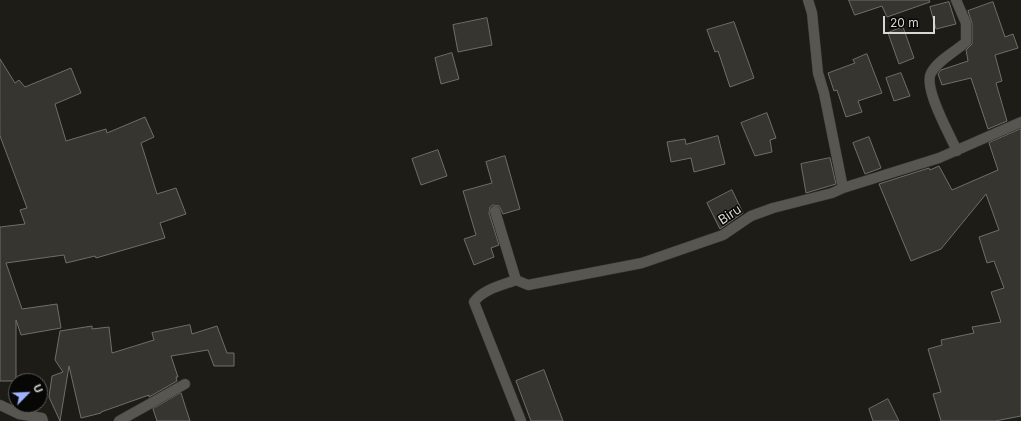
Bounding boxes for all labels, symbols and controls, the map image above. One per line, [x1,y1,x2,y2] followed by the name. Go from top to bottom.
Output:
[885,8,937,34] scale bar
[890,15,919,30] text: 20 m
[716,202,744,228] street label: Biru
[8,373,48,413] north arrow
[30,382,46,395] text: U

